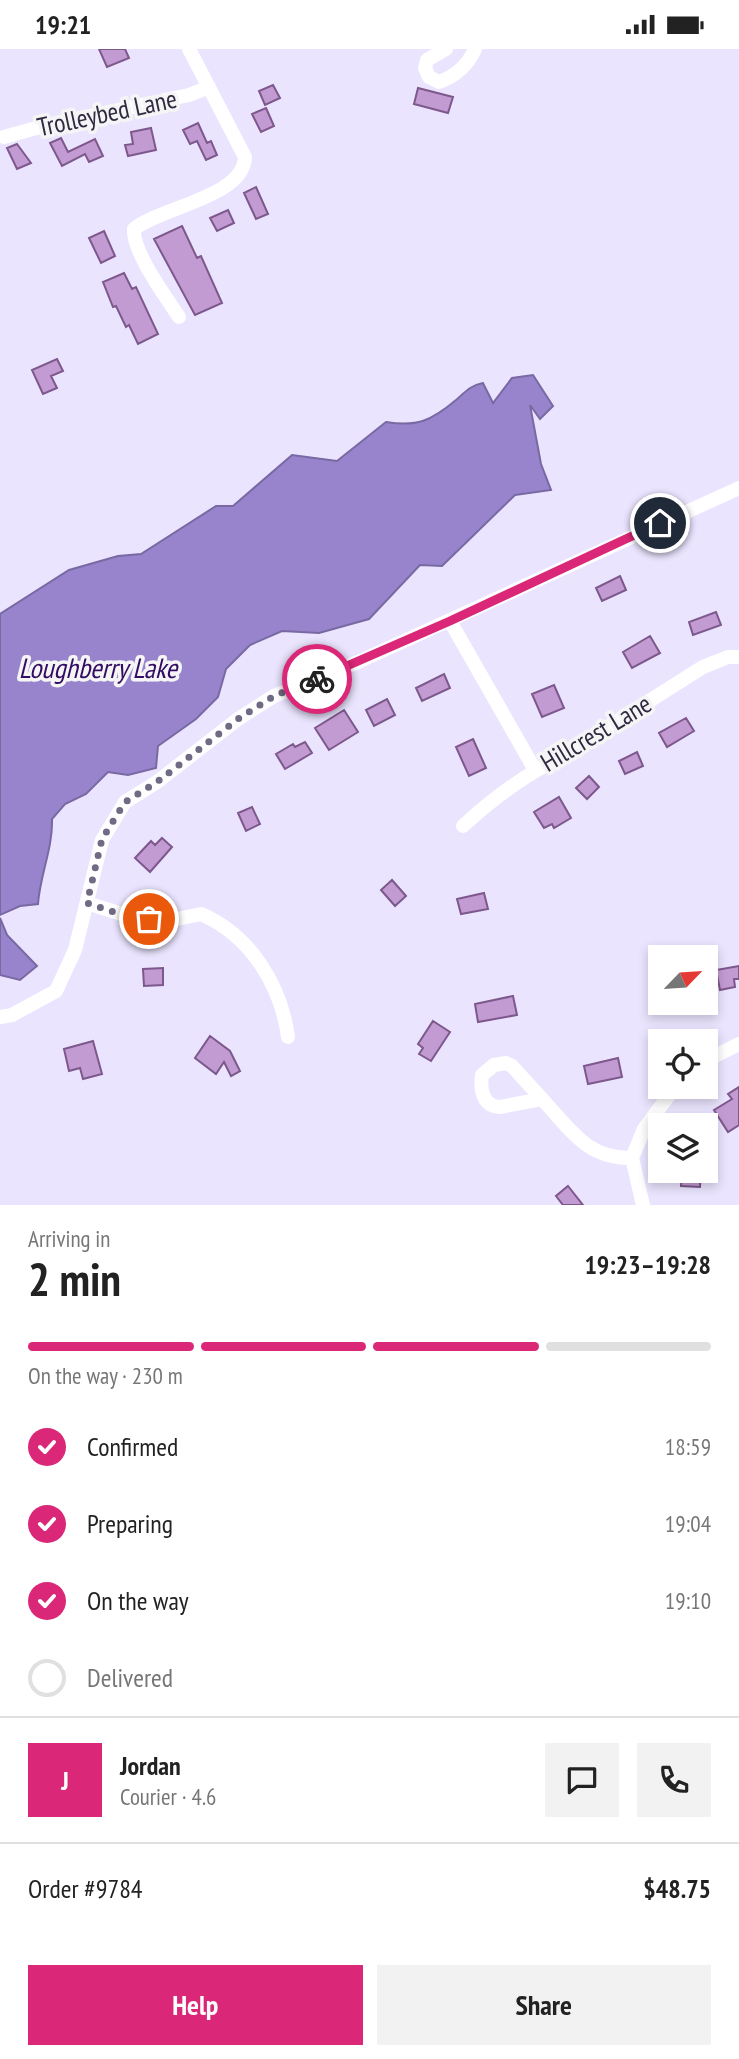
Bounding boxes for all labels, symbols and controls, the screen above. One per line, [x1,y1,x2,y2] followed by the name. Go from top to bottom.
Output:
[35,8,91,41] text: 19:21
[34,82,180,143] street label: Trolleybed Lane
[630,493,690,553] pin
[641,504,679,542] icon: home
[282,644,352,714] courier
[19,649,180,686] water label: Loughberry Lake
[298,660,336,698] icon: bike
[534,687,657,778] street label: Hillcrest Lane
[119,889,179,949] pin
[130,900,168,938] icon: bag
[648,945,718,1015] north arrow
[648,945,718,1183] map controls
[648,1029,718,1099] button: locate
[648,1113,718,1183] button: layers
[28,1224,110,1253] text: Arriving in
[584,1248,711,1281] text: 19:23–19:28
[28,1249,121,1309] text: 2 min
[28,1361,183,1390] text: On the way · 230 m
[28,1428,66,1466] icon: check
[87,1430,178,1463] text: Confirmed
[665,1432,711,1461] text: 18:59
[28,1505,66,1543] icon: check
[87,1507,173,1540] text: Preparing
[665,1509,711,1538] text: 19:04
[28,1582,66,1620] icon: check
[87,1584,189,1617] text: On the way
[665,1586,711,1615] text: 19:10
[87,1661,173,1694] text: Delivered
[545,1743,619,1817] button: chat
[637,1743,711,1817] button: phone
[120,1749,181,1782] text: Jordan
[61,1764,69,1797] text: J
[120,1782,216,1811] text: Courier · 4.6
[28,1872,143,1905] text: Order #9784
[643,1872,711,1905] text: $48.75
[28,1965,363,2045] button: Help
[377,1965,711,2045] button: Share

